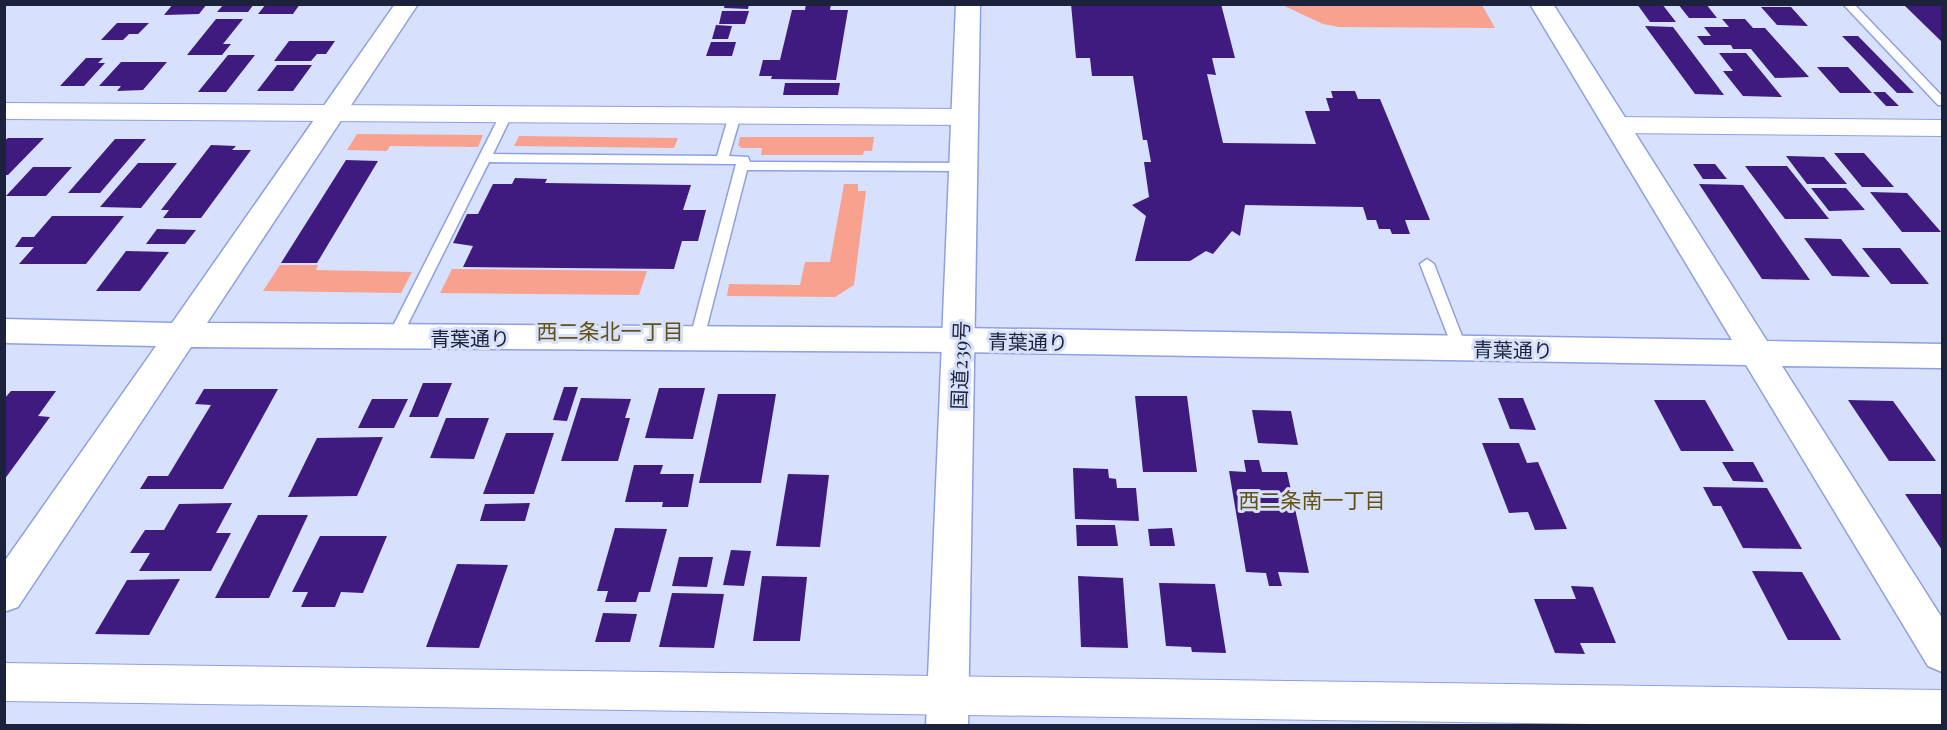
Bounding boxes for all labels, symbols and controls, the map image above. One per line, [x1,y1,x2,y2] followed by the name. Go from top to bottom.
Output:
[537,316,684,344] district label: 西二条北一丁目
[944,320,974,410] street label: 国道239号
[430,324,510,351] street label: 青葉通り
[988,327,1068,355] street label: 青葉通り
[1473,335,1553,363] street label: 青葉通り
[1239,485,1386,513] district label: 西二条南一丁目

